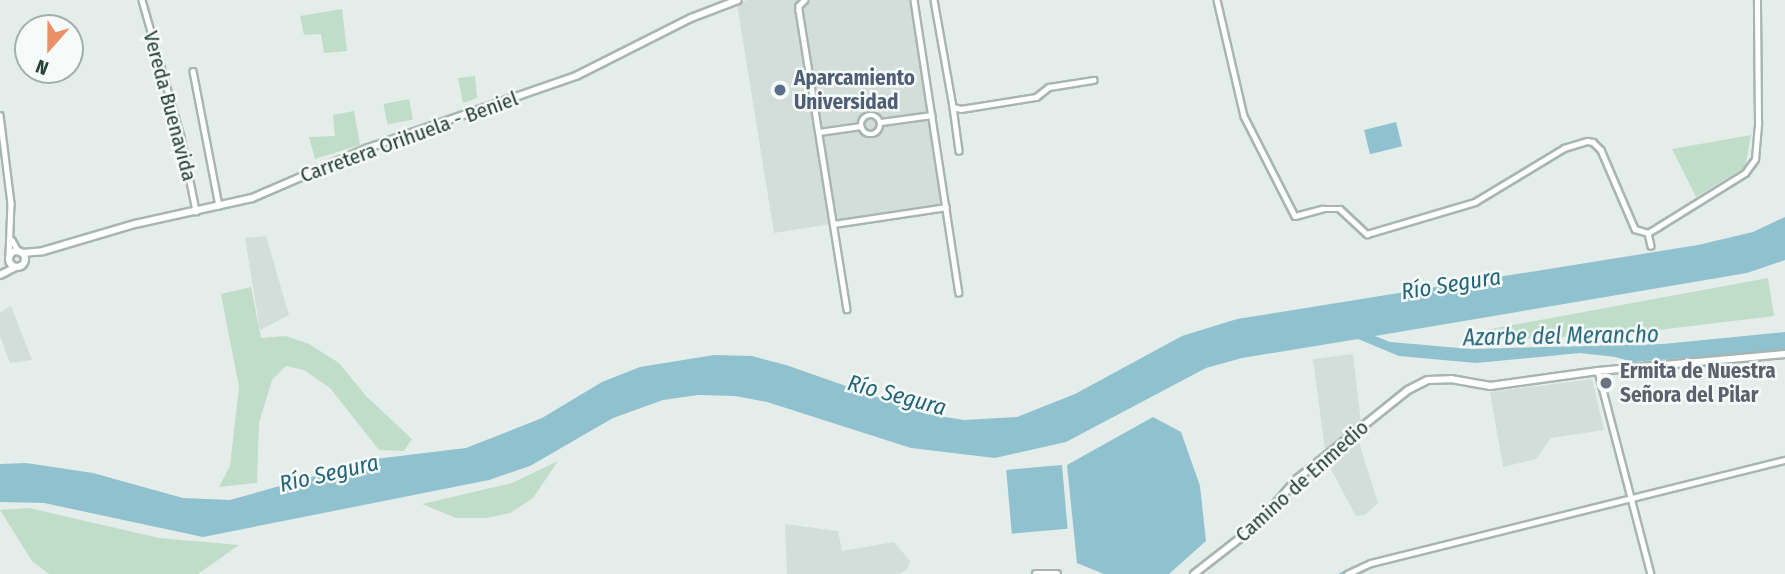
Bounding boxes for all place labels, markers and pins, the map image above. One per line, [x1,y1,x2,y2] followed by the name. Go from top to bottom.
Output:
[794,65,915,115] place label: Aparcamiento Universidad
[772,82,788,98] marker: Aparcamiento Universidad
[1620,358,1776,408] place label: Ermita de Nuestra Señora del Pilar
[1598,375,1614,391] marker: Ermita de Nuestra Señora del Pilar

